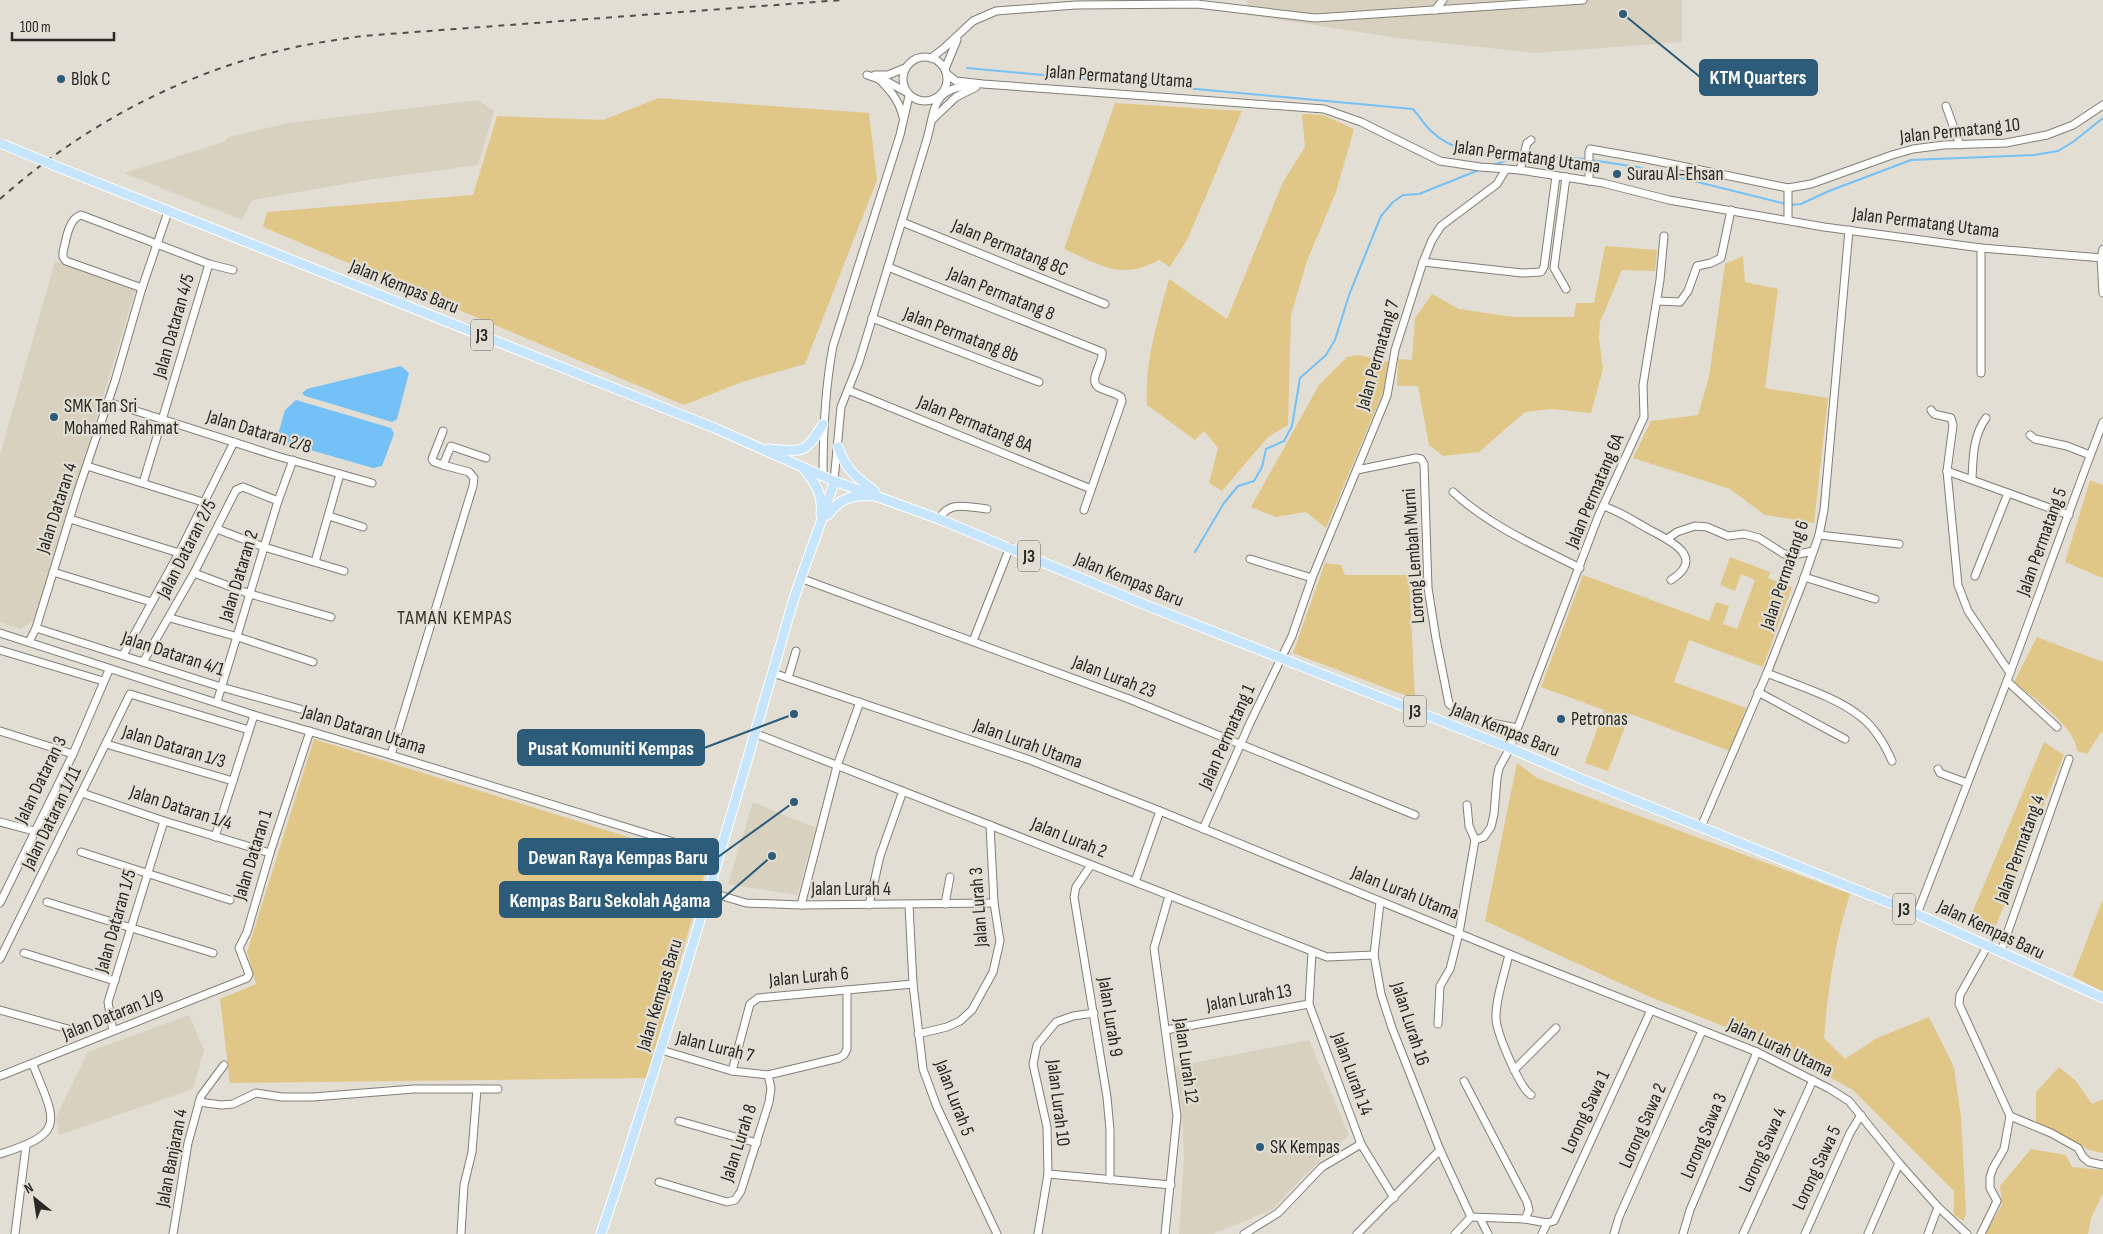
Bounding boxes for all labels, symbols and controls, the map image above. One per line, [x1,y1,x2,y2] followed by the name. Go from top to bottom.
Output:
[12,10,115,42] scale bar
[20,18,51,37] text: 100 m
[1044,60,1193,94] street label: Jalan Permatang Utama
[1700,60,1817,95] callout: KTM Quarters
[1710,66,1807,90] text: KTM Quarters
[71,68,110,91] place label: Blok C
[55,73,67,85] marker: Blok C
[1898,113,2021,149] street label: Jalan Permatang 10
[1451,135,1602,179] street label: Jalan Permatang Utama
[1627,163,1724,186] place label: Surau Al-Ehsan
[1611,168,1623,180] marker: Surau Al-Ehsan
[1850,202,2001,243] street label: Jalan Permatang Utama
[948,214,1071,282] street label: Jalan Permatang 8C
[345,254,462,319] street label: Jalan Kempas Baru
[943,262,1058,326] street label: Jalan Permatang 8
[148,271,200,382] street label: Jalan Dataran 4/5
[1351,297,1405,414] street label: Jalan Permatang 7
[899,302,1022,368] street label: Jalan Permatang 8b
[471,320,493,350] road number: J3
[913,390,1037,458] street label: Jalan Permatang 8A
[64,395,179,440] place label: SMK Tan Sri Mohamed Rahmat
[203,405,314,459] street label: Jalan Dataran 2/8
[48,411,60,423] marker: SMK Tan Sri Mohamed Rahmat
[1560,430,1630,553] street label: Jalan Permatang 6A
[31,460,83,557] street label: Jalan Dataran 4
[2011,485,2072,600] street label: Jalan Permatang 5
[1398,487,1430,625] street label: Lorong Lembah Murni
[152,496,222,603] street label: Jalan Dataran 2/5
[1755,517,1814,634] street label: Jalan Permatang 6
[214,528,264,625] street label: Jalan Dataran 2
[1018,540,1040,572] road number: J3
[1070,547,1187,612] street label: Jalan Kempas Baru
[397,606,513,630] district label: TAMAN KEMPAS
[118,626,228,681] street label: Jalan Dataran 4/1
[1068,650,1159,703] street label: Jalan Lurah 23
[1193,681,1260,794] street label: Jalan Permatang 1
[1404,696,1426,726] road number: J3
[1446,697,1563,762] street label: Jalan Kempas Baru
[298,700,429,760] street label: Jalan Dataran Utama
[1571,708,1628,731] place label: Petronas
[970,713,1085,774] street label: Jalan Lurah Utama
[1555,713,1567,725] marker: Petronas
[119,720,228,774] street label: Jalan Dataran 1/3
[518,730,704,765] callout: Pusat Komuniti Kempas
[10,733,72,828] street label: Jalan Dataran 3
[528,737,694,761] text: Pusat Komuniti Kempas
[17,762,87,874] street label: Jalan Dataran 1/11
[126,780,235,835] street label: Jalan Dataran 1/4
[1989,792,2050,907] street label: Jalan Permatang 4
[228,807,278,904] street label: Jalan Dataran 1
[1027,812,1110,864] street label: Jalan Lurah 2
[519,839,718,874] callout: Dewan Raya Kempas Baru
[528,846,708,870] text: Dewan Raya Kempas Baru
[1347,861,1462,925] street label: Jalan Lurah Utama
[965,866,993,949] street label: Jalan Lurah 3
[90,867,142,976] street label: Jalan Dataran 1/5
[810,878,891,901] street label: Jalan Lurah 4
[500,882,721,917] callout: Kempas Baru Sekolah Agama
[510,889,710,913] text: Kempas Baru Sekolah Agama
[1893,894,1915,924] road number: J3
[1933,895,2048,965] street label: Jalan Kempas Baru
[632,936,688,1055] street label: Jalan Kempas Baru
[767,962,850,992] street label: Jalan Lurah 6
[1092,975,1128,1058] street label: Jalan Lurah 9
[1385,978,1434,1069] street label: Jalan Lurah 16
[1203,979,1294,1017] street label: Jalan Lurah 13
[58,984,167,1046] street label: Jalan Dataran 1/9
[1723,1013,1836,1082] street label: Jalan Lurah Utama
[1168,1016,1203,1105] street label: Jalan Lurah 12
[673,1026,757,1068] street label: Jalan Lurah 7
[1326,1029,1378,1119] street label: Jalan Lurah 14
[929,1056,979,1139] street label: Jalan Lurah 5
[1041,1057,1075,1148] street label: Jalan Lurah 10
[1557,1066,1615,1157] street label: Lorong Sawa 1
[1614,1080,1672,1172] street label: Lorong Sawa 2
[1676,1090,1732,1182] street label: Lorong Sawa 3
[715,1101,762,1186] street label: Jalan Lurah 8
[1734,1104,1792,1196] street label: Lorong Sawa 4
[151,1107,193,1210] street label: Jalan Banjaran 4
[1788,1122,1846,1214] street label: Lorong Sawa 5
[1270,1136,1340,1159] place label: SK Kempas
[1254,1141,1266,1153] marker: SK Kempas
[10,1174,60,1224] north arrow
[21,1179,36,1197] text: N

